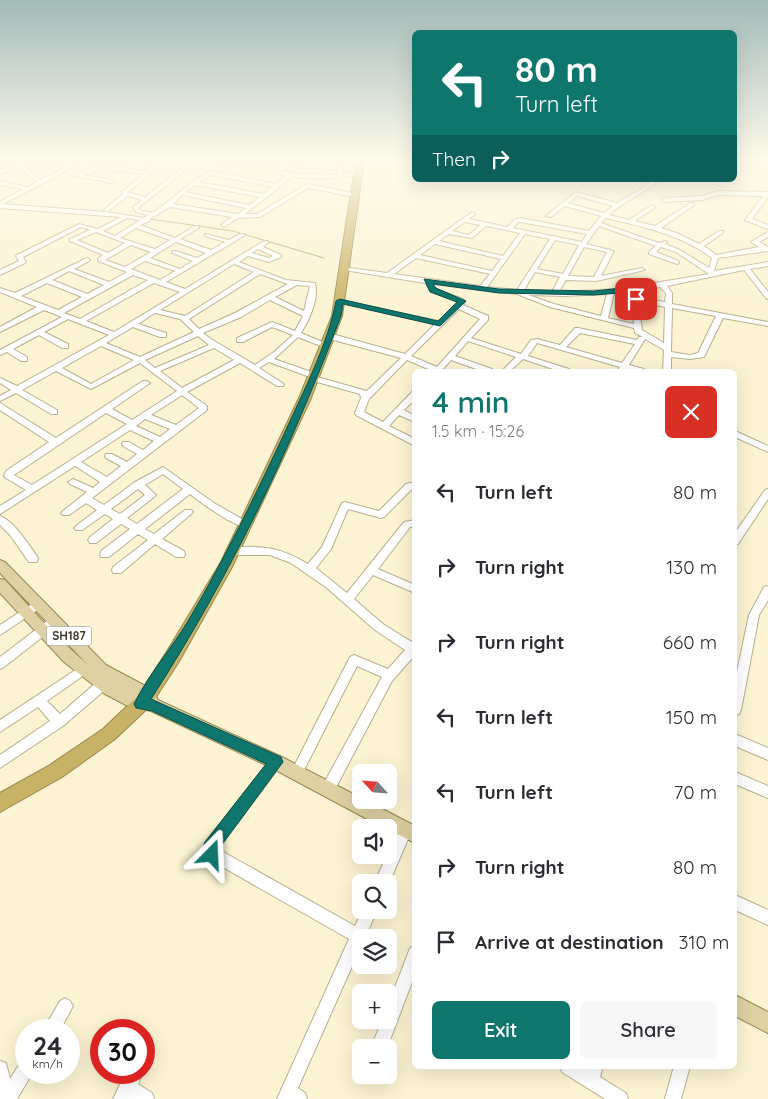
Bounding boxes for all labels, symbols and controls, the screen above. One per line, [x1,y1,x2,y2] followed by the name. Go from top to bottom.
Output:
[515,47,598,91] text: 80 m
[432,50,497,115] icon: left
[515,90,598,118] text: Turn left
[486,145,514,173] icon: right
[432,147,476,171] text: Then
[615,278,657,320] pin
[622,285,650,313] icon: arrive
[432,383,510,421] text: 4 min
[665,386,717,438] button: close
[432,421,524,441] text: 1.5 km · 15:26
[432,478,460,506] icon: left
[475,480,553,504] text: Turn left
[673,480,717,504] text: 80 m
[432,553,460,581] icon: right
[475,555,564,579] text: Turn right
[666,555,717,579] text: 130 m
[46,626,92,646] road number: SH187
[432,628,460,656] icon: right
[475,630,564,654] text: Turn right
[663,630,717,654] text: 660 m
[432,703,460,731] icon: left
[475,705,553,729] text: Turn left
[666,705,717,729] text: 150 m
[352,764,398,809] north arrow
[352,764,397,1084] map controls
[432,778,460,806] icon: left
[475,780,553,804] text: Turn left
[673,780,717,804] text: 70 m
[352,819,397,864] button: sound
[185,828,237,880] position arrow
[432,853,460,881] icon: right
[475,855,564,879] text: Turn right
[673,855,717,879] text: 80 m
[352,874,397,919] button: search
[432,928,460,956] icon: arrive
[352,929,397,974] button: layers
[475,930,664,954] text: Arrive at destination
[679,930,729,954] text: 310 m
[352,984,397,1029] button: +
[432,1001,570,1059] button: Exit
[580,1001,717,1059] button: Share
[90,1019,155,1084] speed limit sign: 30
[33,1030,62,1061] text: 24
[352,1039,397,1084] button: −
[32,1056,63,1071] text: km/h

